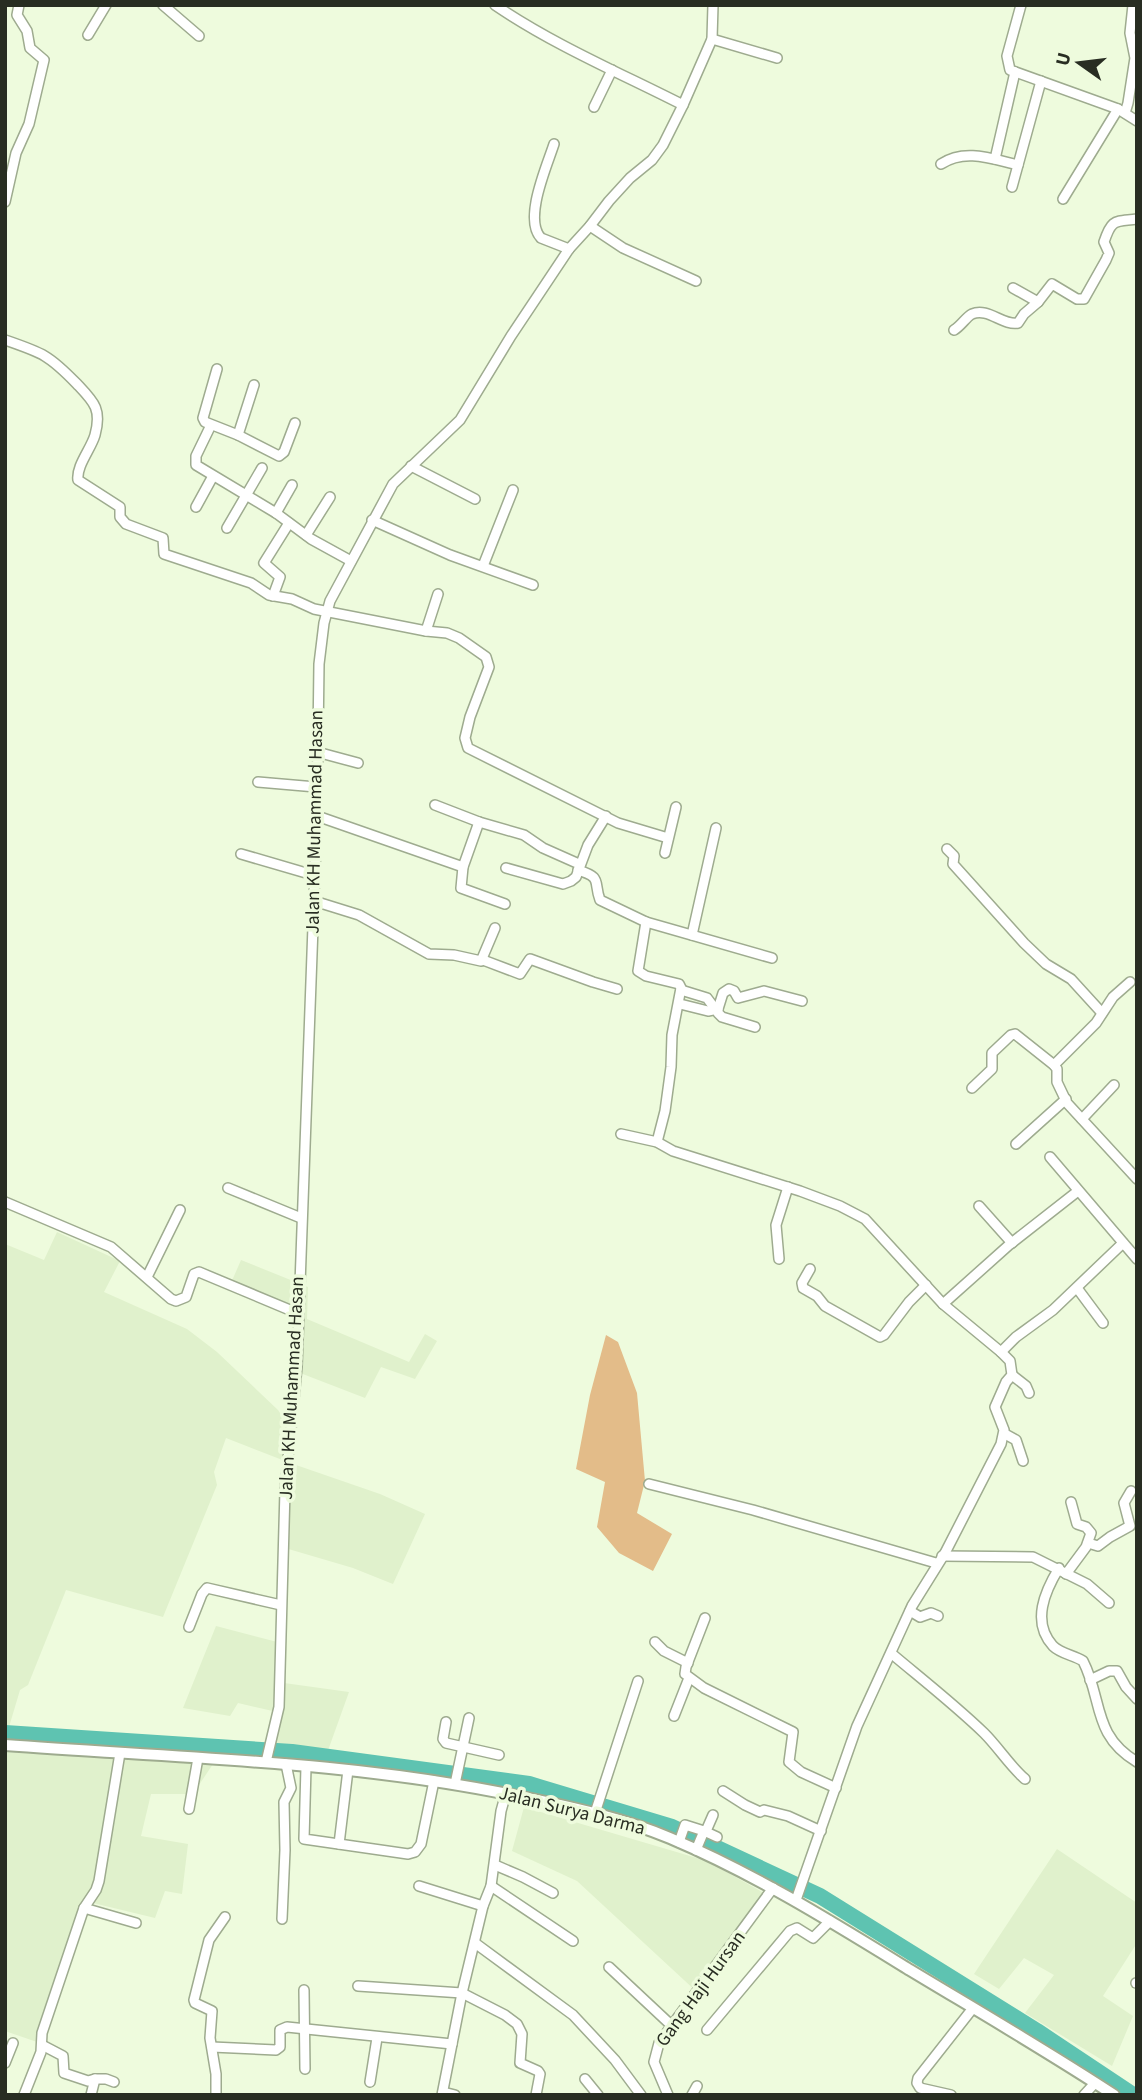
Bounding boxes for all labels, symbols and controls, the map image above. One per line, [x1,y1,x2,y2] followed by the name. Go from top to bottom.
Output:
[1044,28,1114,98] north arrow
[1049,50,1079,69] text: U
[300,710,330,934] street label: Jalan KH Muhammad Hasan
[273,1276,311,1500] street label: Jalan KH Muhammad Hasan
[496,1780,648,1842] street label: Jalan Surya Darma
[650,1925,752,2053] street label: Gang Haji Hursan

